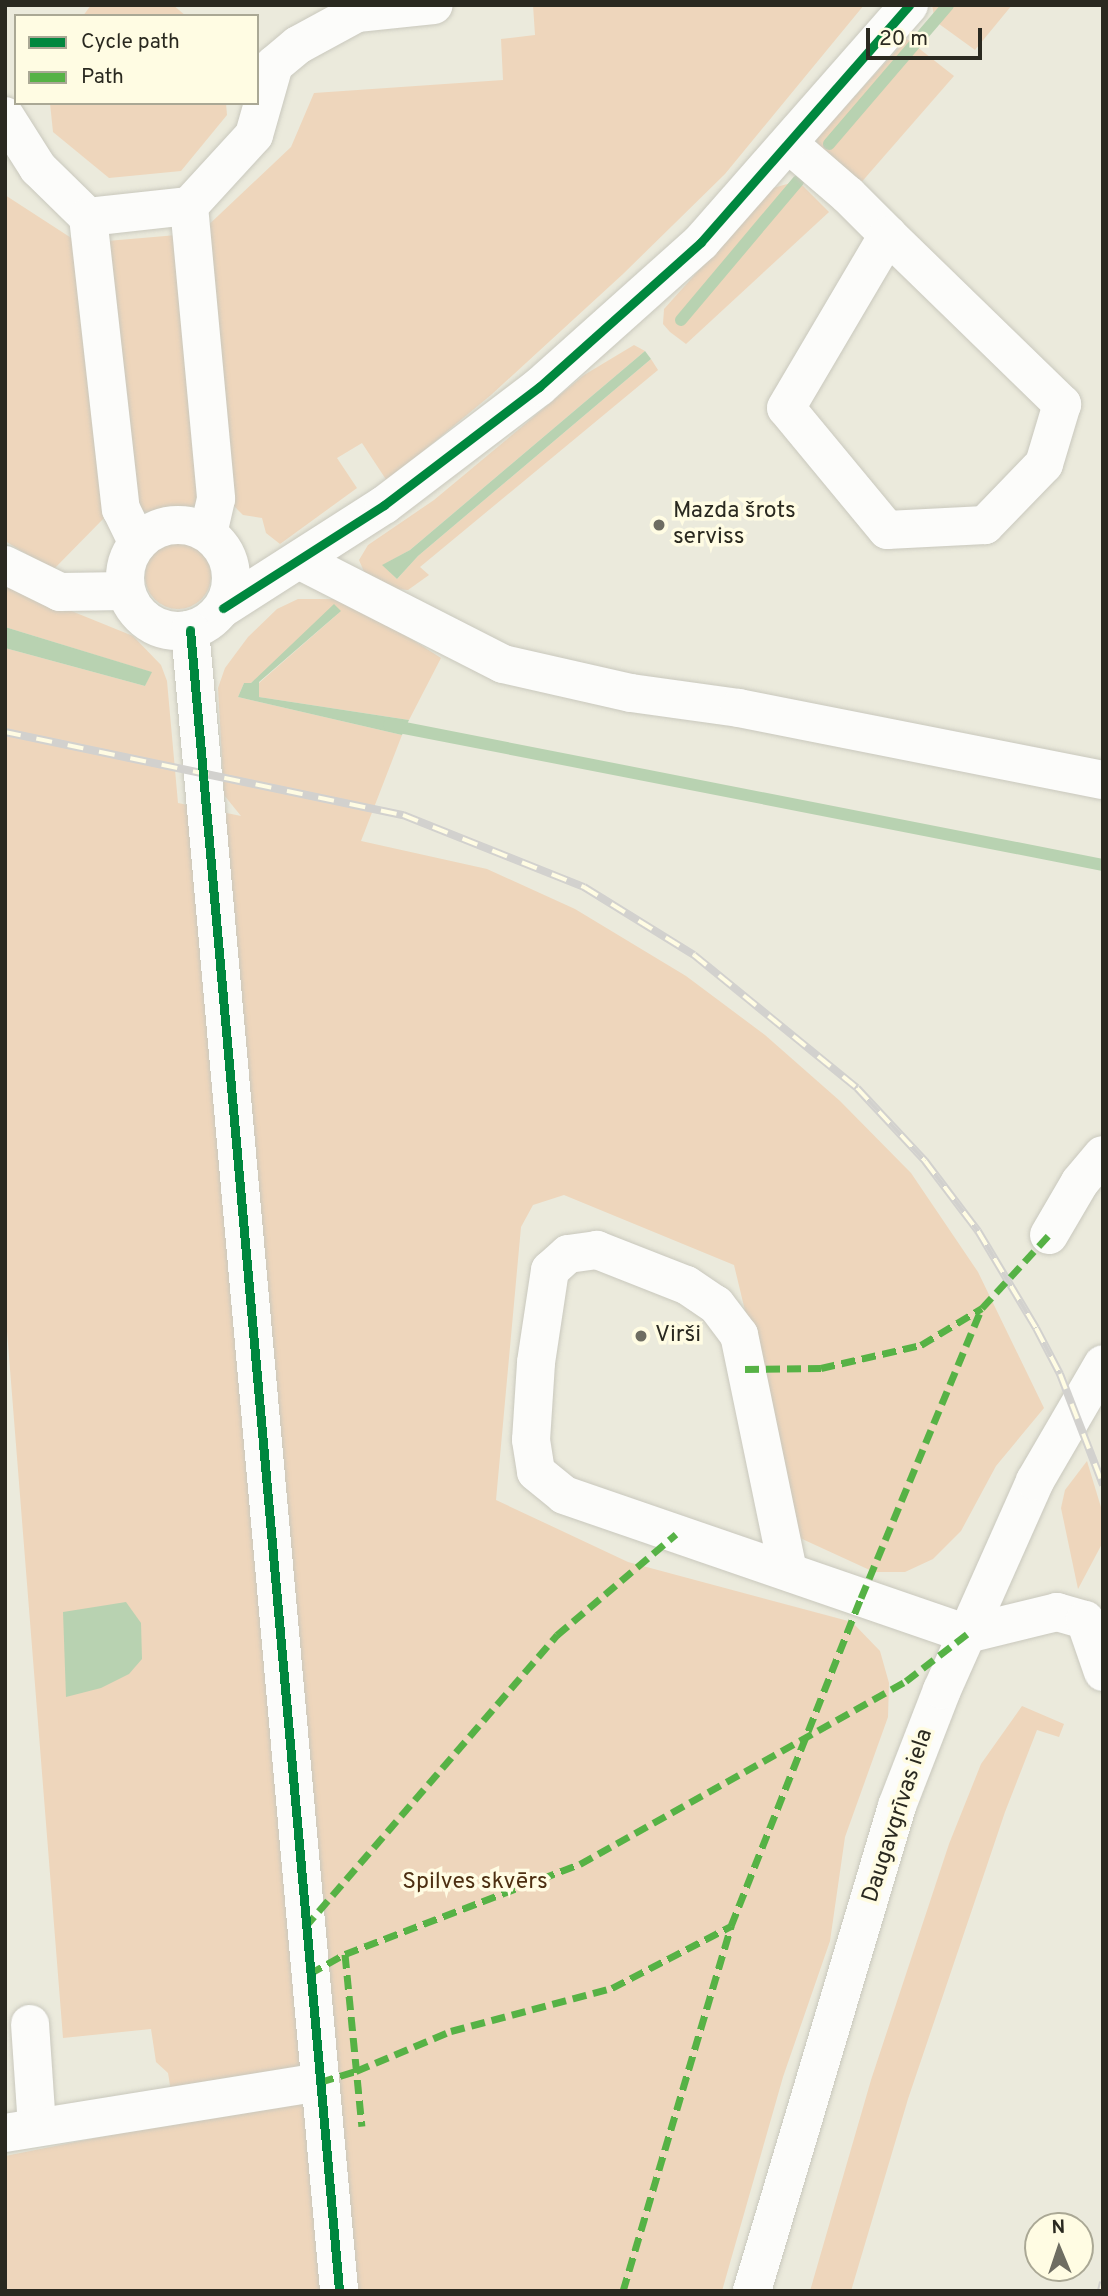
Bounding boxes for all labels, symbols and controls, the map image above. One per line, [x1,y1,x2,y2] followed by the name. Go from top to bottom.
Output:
[14,14,259,105] legend
[870,14,986,58] scale bar
[879,26,928,53] text: 20 m
[81,29,180,56] text: Cycle path
[81,64,124,91] text: Path
[673,498,796,552] place label: Mazda šrots serviss
[651,517,667,533] marker: Mazda šrots serviss
[655,1322,701,1350] place label: Virši
[633,1328,649,1344] marker: Virši
[858,1726,940,1906] street label: Daugavgrīvas iela
[402,1869,548,1897] park label: Spilves skvērs
[1024,2212,1094,2282] north arrow
[1051,2216,1066,2240] text: N

